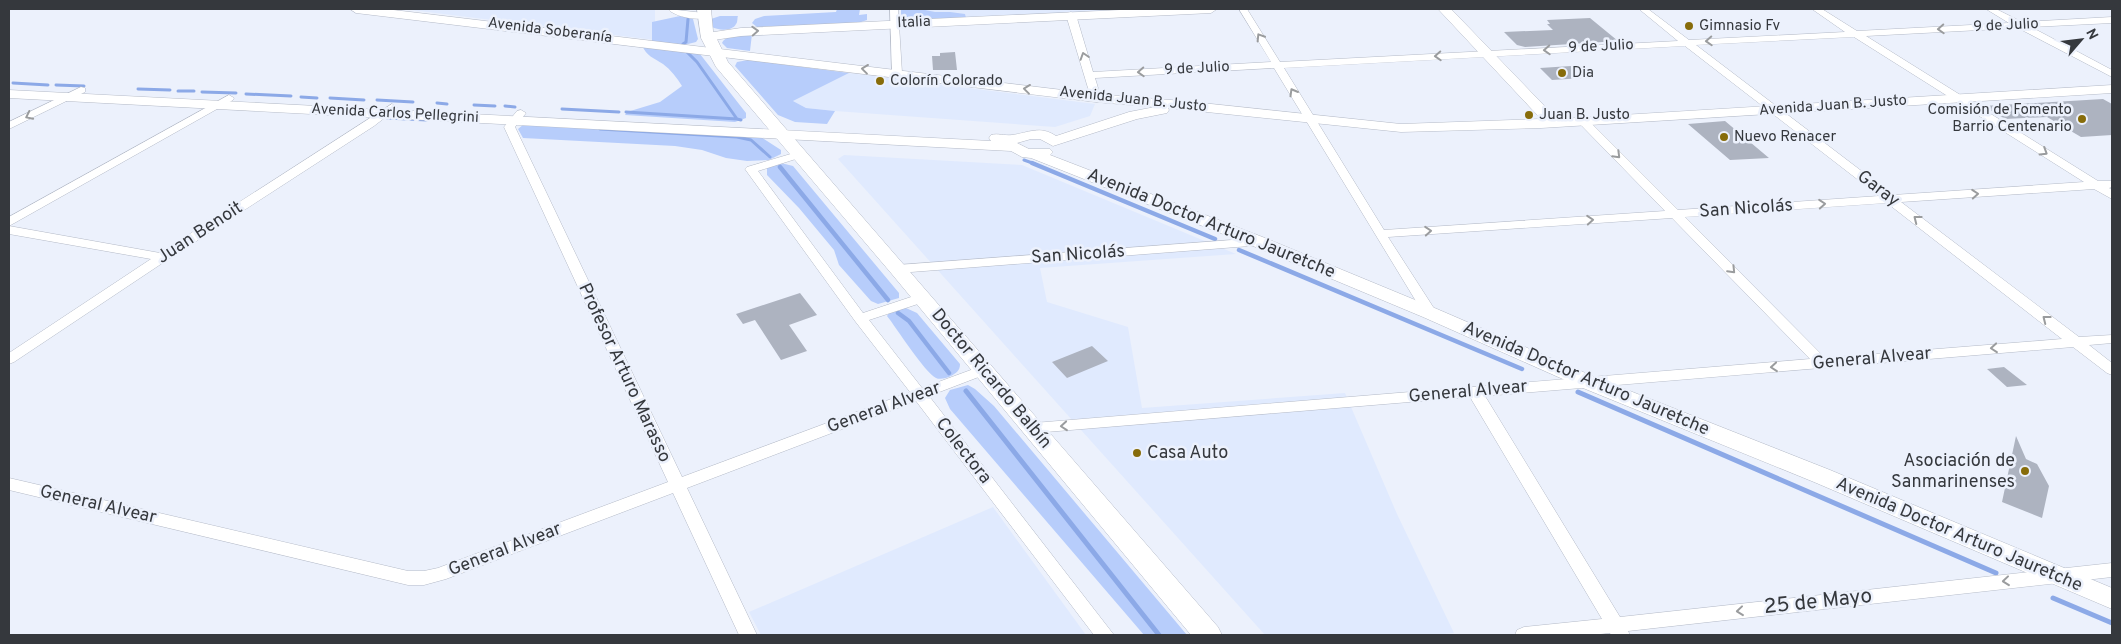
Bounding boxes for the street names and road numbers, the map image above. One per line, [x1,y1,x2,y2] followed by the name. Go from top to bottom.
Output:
[897,13,931,33] street label: Italia
[487,14,613,48] street label: Avenida Soberanía
[1973,15,2039,37] street label: 9 de Julio
[1568,36,1634,58] street label: 9 de Julio
[1164,58,1230,80] street label: 9 de Julio
[1058,83,1208,117] street label: Avenida Juan B. Justo
[1758,91,1908,121] street label: Avenida Juan B. Justo
[311,100,479,128] street label: Avenida Carlos Pellegrini
[1084,164,1338,284] street label: Avenida Doctor Arturo Jauretche
[1852,165,1904,213] street label: Garay
[1698,194,1794,224] street label: San Nicolás
[153,197,247,269] street label: Juan Benoit
[1030,240,1126,270] street label: San Nicolás
[572,280,676,466] street label: Profesor Arturo Marasso
[926,304,1056,454] street label: Doctor Ricardo Balbín
[1459,317,1713,441] street label: Avenida Doctor Arturo Jauretche
[1812,342,1932,376] street label: General Alvear
[1408,375,1528,409] street label: General Alvear
[824,377,944,439] street label: General Alvear
[930,413,996,489] street label: Colectora
[1832,473,2086,597] street label: Avenida Doctor Arturo Jauretche
[37,480,159,530] street label: General Alvear
[445,518,565,582] street label: General Alvear
[1762,583,1874,621] street label: 25 de Mayo

